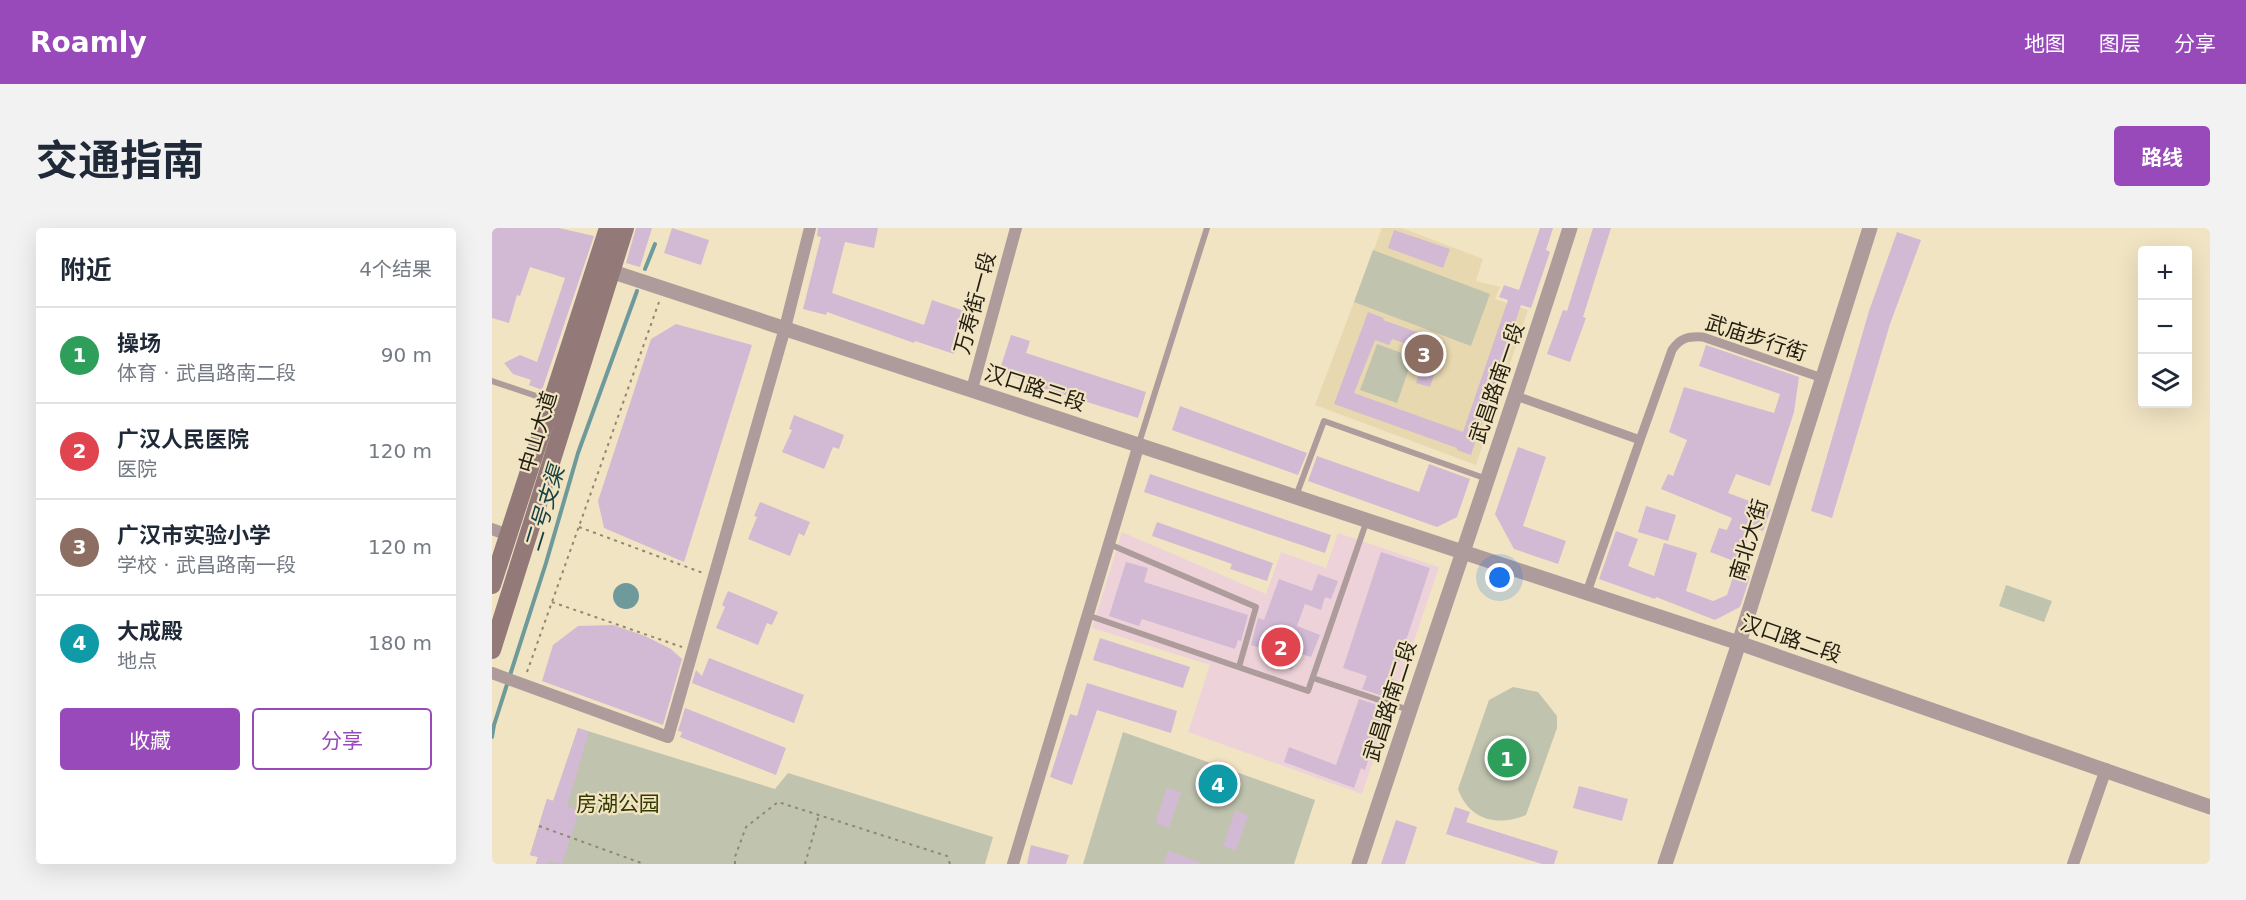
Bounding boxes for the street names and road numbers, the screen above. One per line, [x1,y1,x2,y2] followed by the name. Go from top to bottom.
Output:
[950,249,1000,357] street label: 万寿街一段
[1702,310,1810,366] street label: 武庙步行街
[1465,320,1529,446] street label: 武昌路南一段
[981,360,1089,416] street label: 汉口路三段
[514,388,562,476] street label: 中山大道
[1725,496,1773,584] street label: 南北大街
[1737,611,1845,667] street label: 汉口路二段
[1359,637,1421,765] street label: 武昌路南二段

